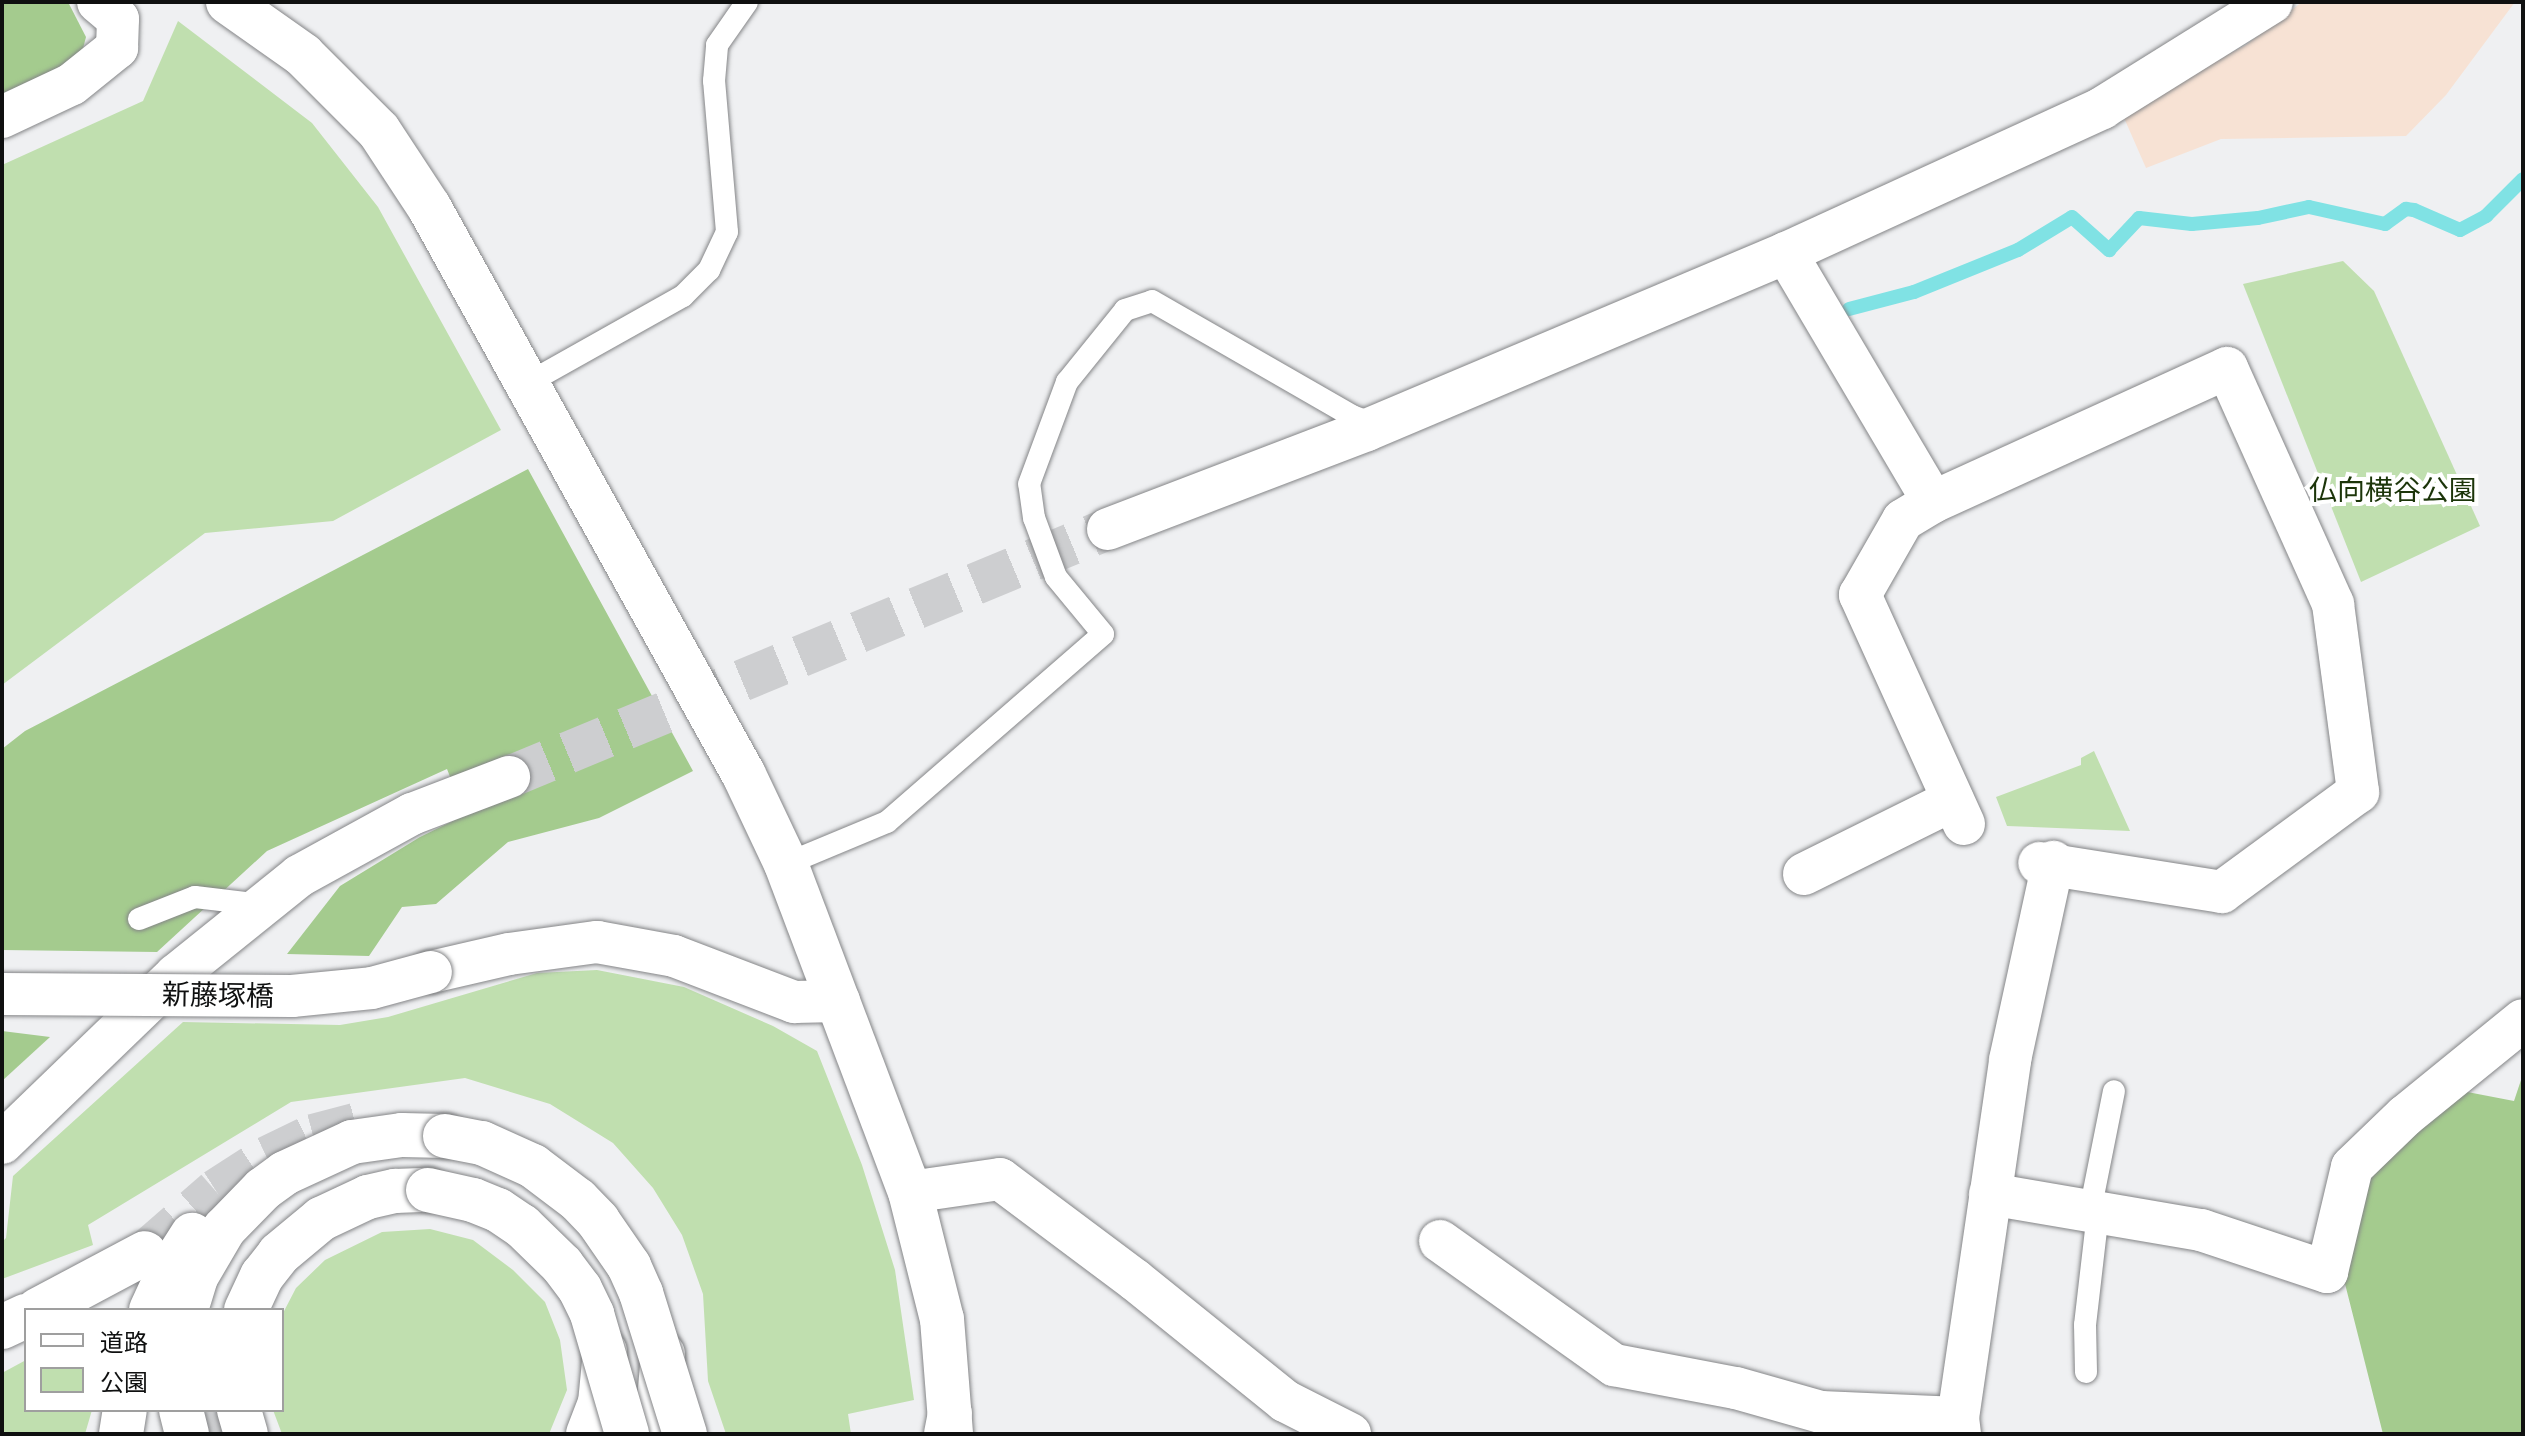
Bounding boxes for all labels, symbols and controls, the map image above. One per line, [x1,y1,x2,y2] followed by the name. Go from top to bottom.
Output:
[2309,473,2477,507] park label: 仏向横谷公園
[162,977,274,1013] street label: 新藤塚橋
[24,1308,284,1412] legend
[100,1327,148,1358] text: 道路
[100,1367,148,1398] text: 公園

